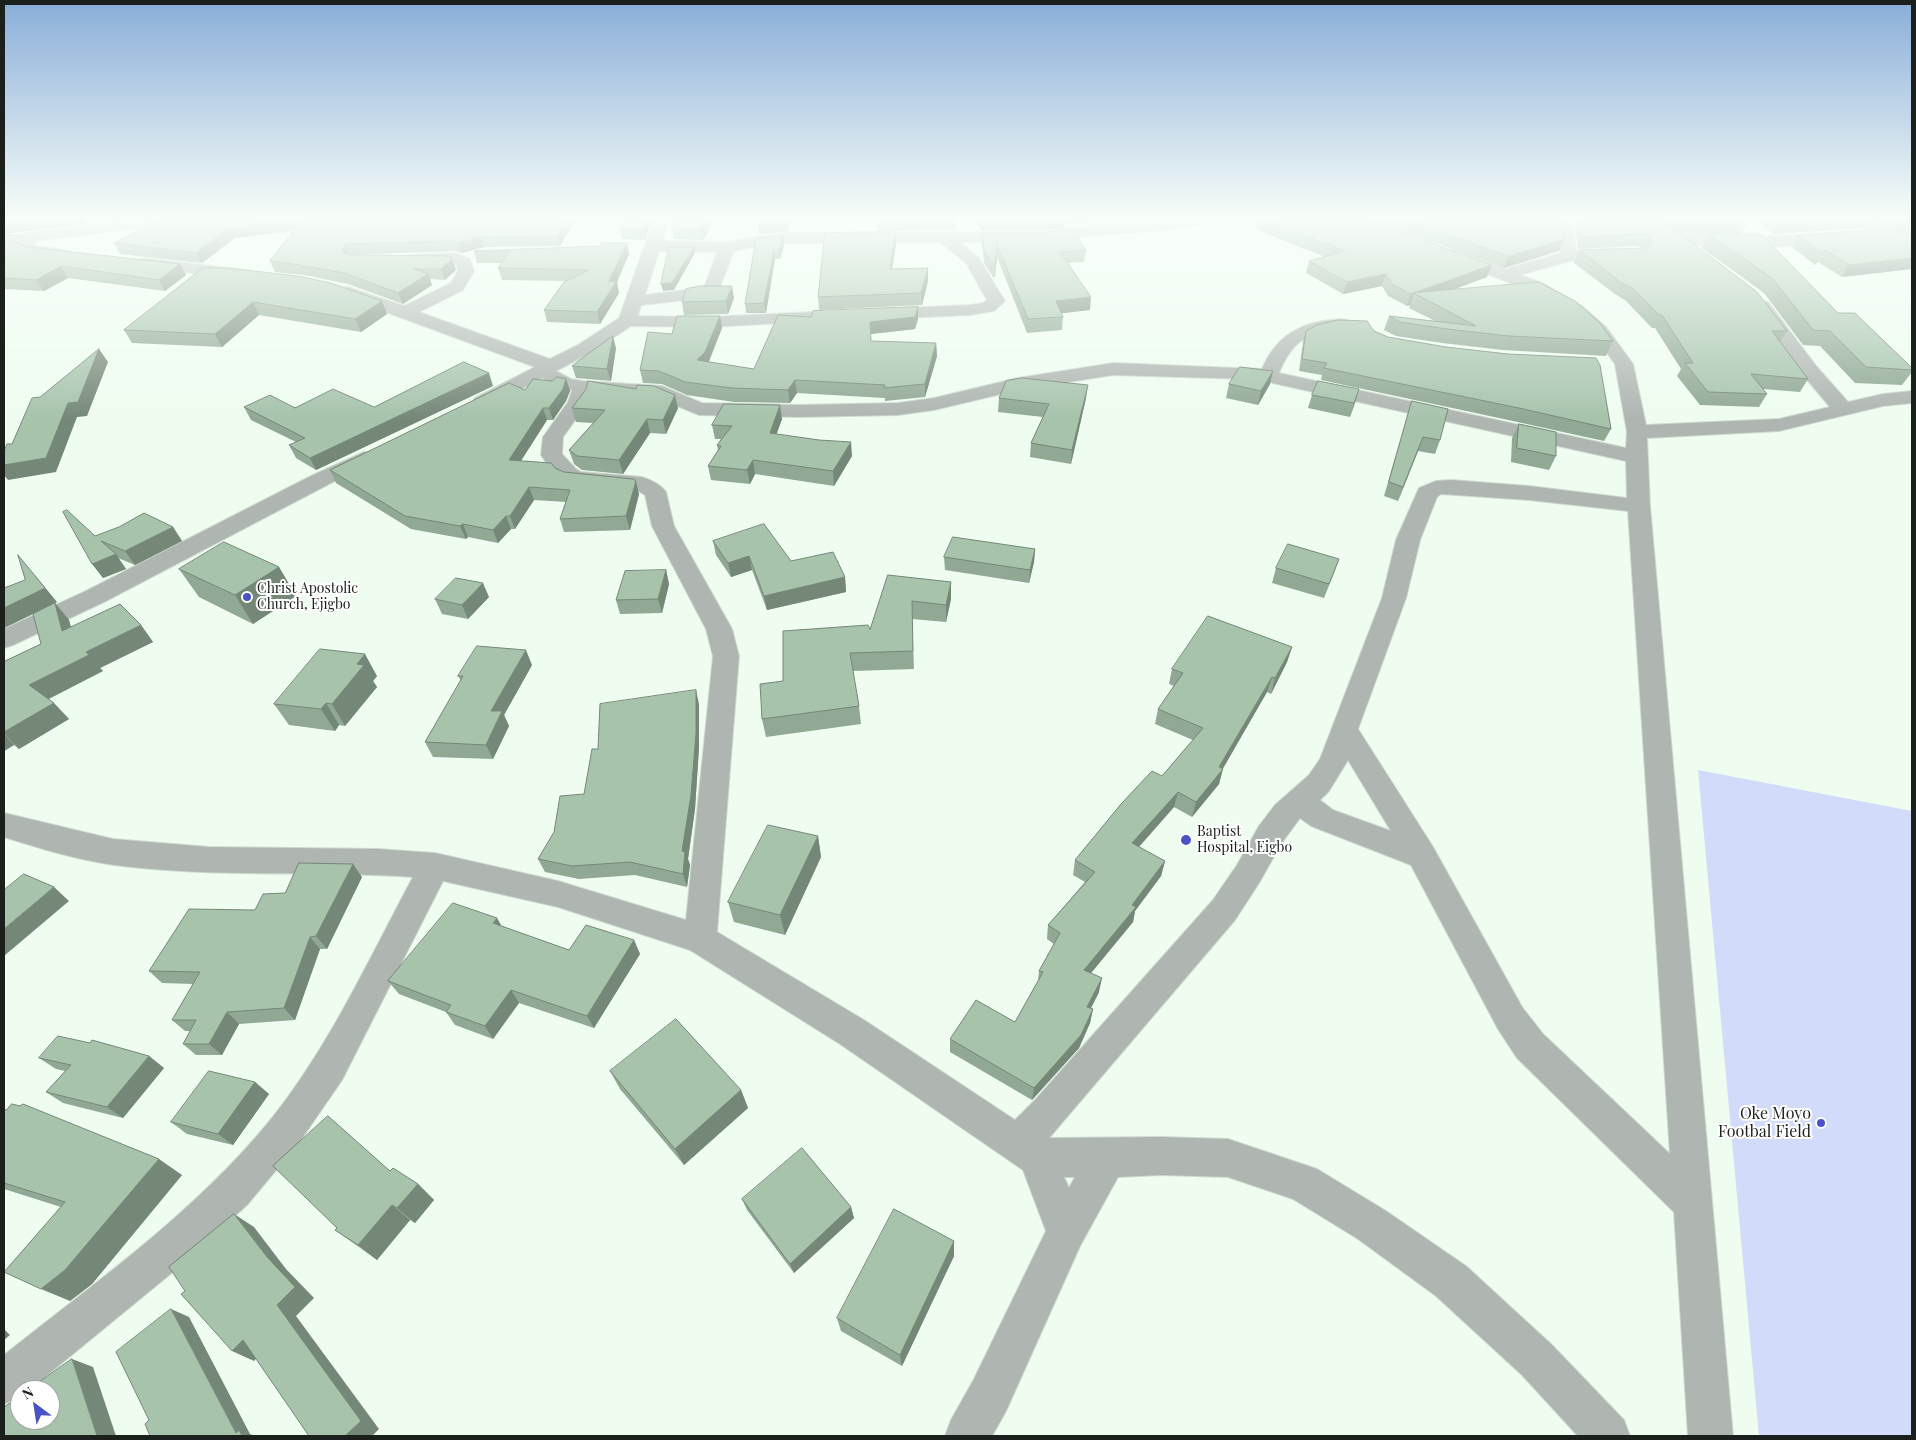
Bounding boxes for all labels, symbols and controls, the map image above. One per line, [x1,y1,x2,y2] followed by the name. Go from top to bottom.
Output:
[257,581,358,614] place label: Christ Apostolic Church, Ejigbo
[241,591,253,603] marker: Christ Apostolic Church, Ejigbo
[1197,824,1292,856] place label: Baptist Hospital, Eigbo
[1179,833,1193,847] marker: Baptist Hospital, Eigbo
[1718,1104,1811,1142] place label: Oke Moyo Footbal Field
[1815,1117,1827,1129] marker: Oke Moyo Footbal Field
[10,1380,60,1430] north arrow
[18,1382,37,1403] text: N

